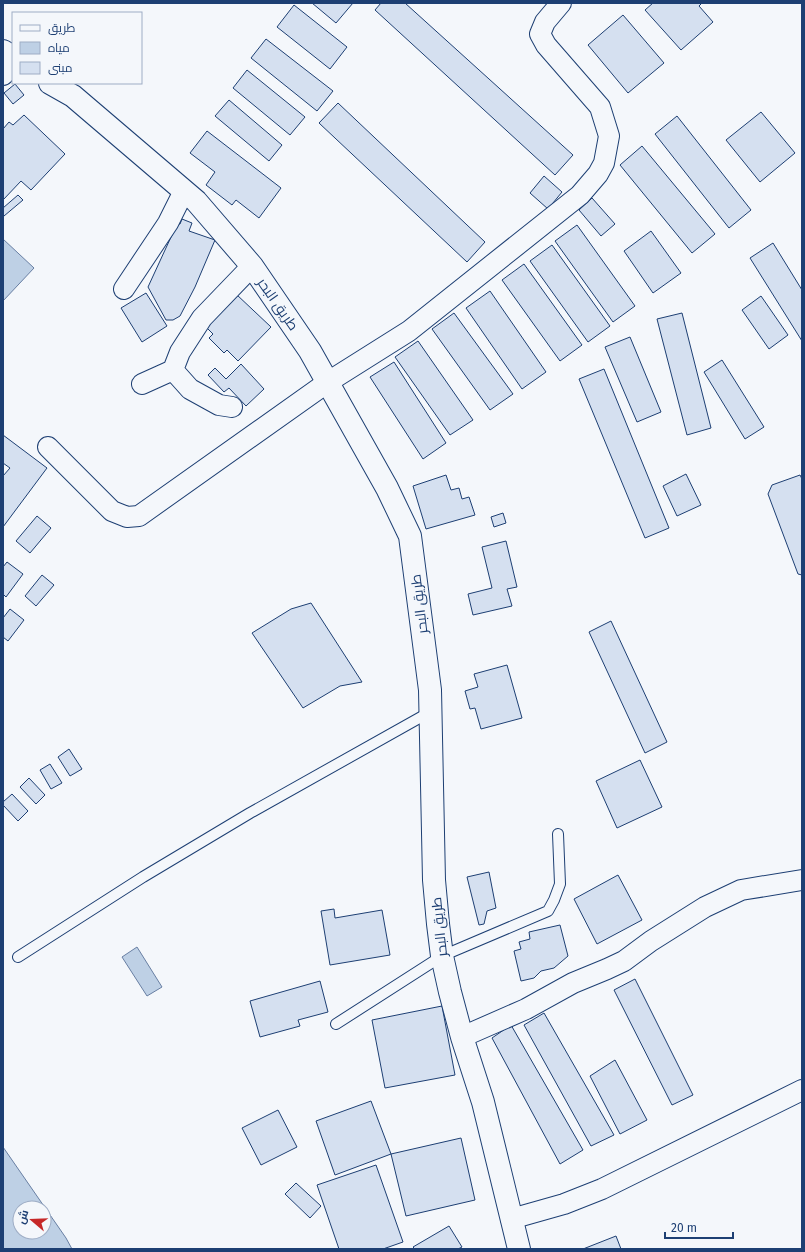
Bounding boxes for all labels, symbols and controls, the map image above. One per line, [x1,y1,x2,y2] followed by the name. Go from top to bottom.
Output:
[12,12,142,84] legend
[48,21,76,35] text: طريق
[48,41,70,55] text: مياه
[48,61,73,75] text: مبنى
[253,274,302,334] street label: طريق البحر
[407,573,432,636] street label: طريق البحر
[428,896,451,959] street label: طريق البحر
[12,1200,52,1240] north arrow
[15,1208,31,1226] text: ش
[665,1214,733,1240] scale bar
[671,1221,697,1235] text: 20 m

